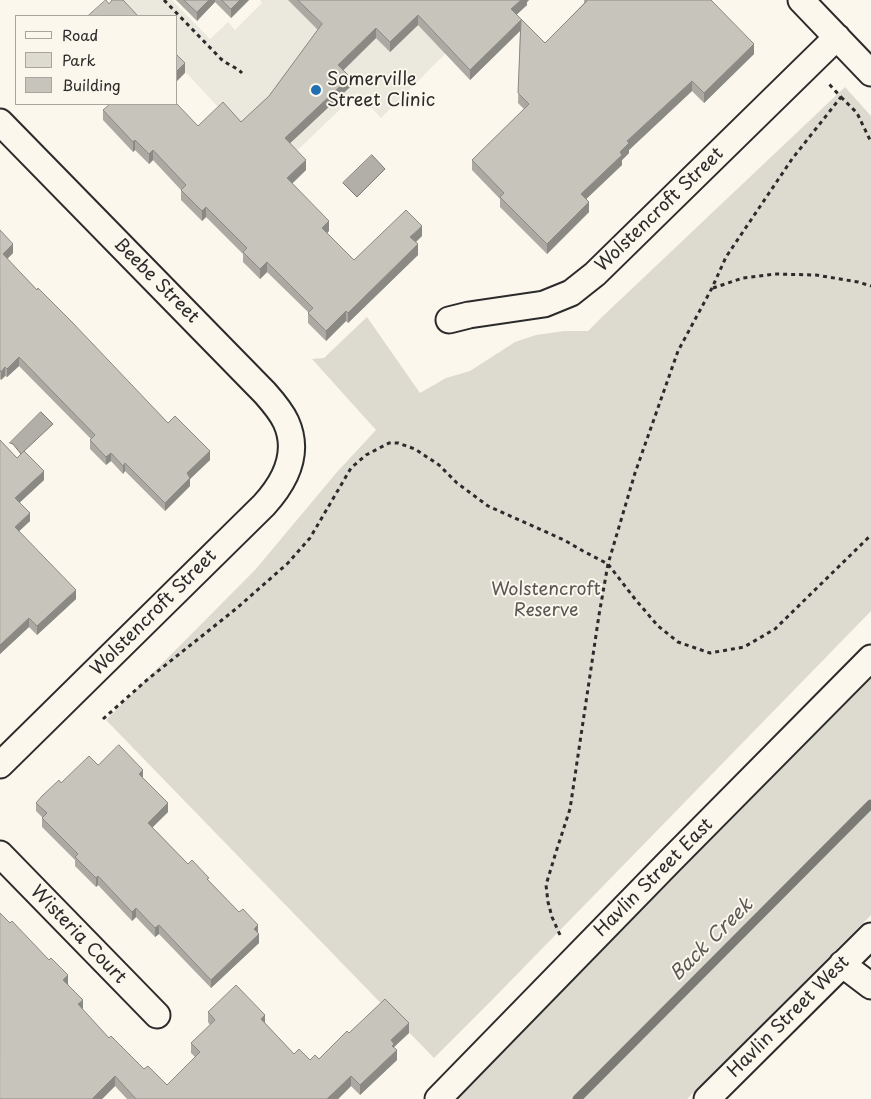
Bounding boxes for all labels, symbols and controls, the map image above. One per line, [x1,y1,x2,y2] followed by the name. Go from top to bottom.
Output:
[15,15,178,105] legend
[62,23,98,46] text: Road
[62,48,96,71] text: Park
[327,69,435,112] place label: Somerville Street Clinic
[62,73,121,96] text: Building
[309,83,323,97] marker: Somerville Street Clinic
[592,143,728,277] street label: Wolstencroft Street
[109,234,203,328] street label: Beebe Street
[87,546,221,680] street label: Wolstencroft Street
[491,579,601,622] park label: Wolstencroft Reserve
[590,814,718,942] street label: Havlin Street East
[26,881,130,989] street label: Wisteria Court
[666,894,758,986] water label: Back Creek
[724,952,854,1082] street label: Havlin Street West

